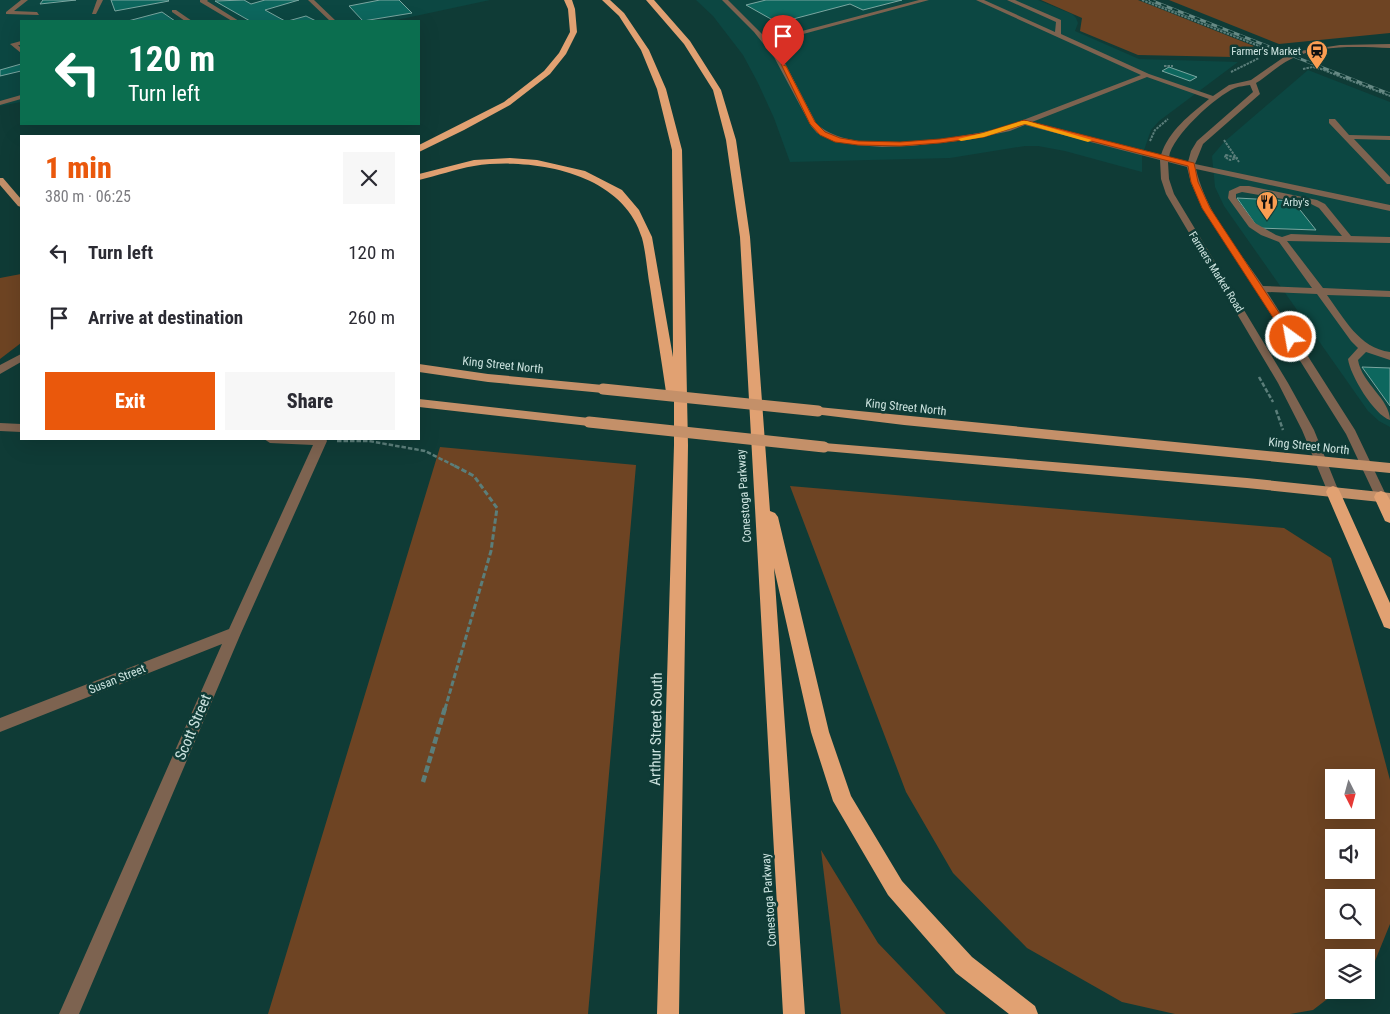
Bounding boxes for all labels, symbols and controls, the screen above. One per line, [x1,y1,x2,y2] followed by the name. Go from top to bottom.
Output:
[762,15,804,66] pin
[769,22,797,50] icon: arrive
[128,39,215,80] text: 120 m
[1305,39,1329,70] station icon: Farmer's Market
[45,40,110,105] icon: left
[1231,45,1301,58] place label: Farmer's Market
[128,81,200,106] text: Turn left
[45,150,112,185] text: 1 min
[343,152,395,204] button: close
[45,187,131,206] text: 380 m · 06:25
[1255,190,1279,221] restaurant icon: Arby's
[1283,196,1309,209] place label: Arby's
[1186,229,1246,315] street label: Farmers Market Road
[45,239,73,267] icon: left
[88,241,153,264] text: Turn left
[348,241,395,264] text: 120 m
[45,304,73,332] icon: arrive
[88,306,243,329] text: Arrive at destination
[348,306,395,329] text: 260 m
[1264,310,1316,362] position arrow
[462,354,544,376] street label: King Street North
[45,372,215,430] button: Exit
[225,372,395,430] button: Share
[865,396,947,418] street label: King Street North
[1268,435,1350,457] street label: King Street North
[734,449,754,543] street label: Conestoga Parkway
[87,661,148,697] street label: Susan Street
[646,672,666,786] street label: Arthur Street South
[171,691,215,763] street label: Scott Street
[1325,769,1375,819] north arrow
[1325,769,1375,999] map controls
[1325,829,1375,879] button: sound
[759,853,779,947] street label: Conestoga Parkway
[1325,889,1375,939] button: search
[1325,949,1375,999] button: layers

